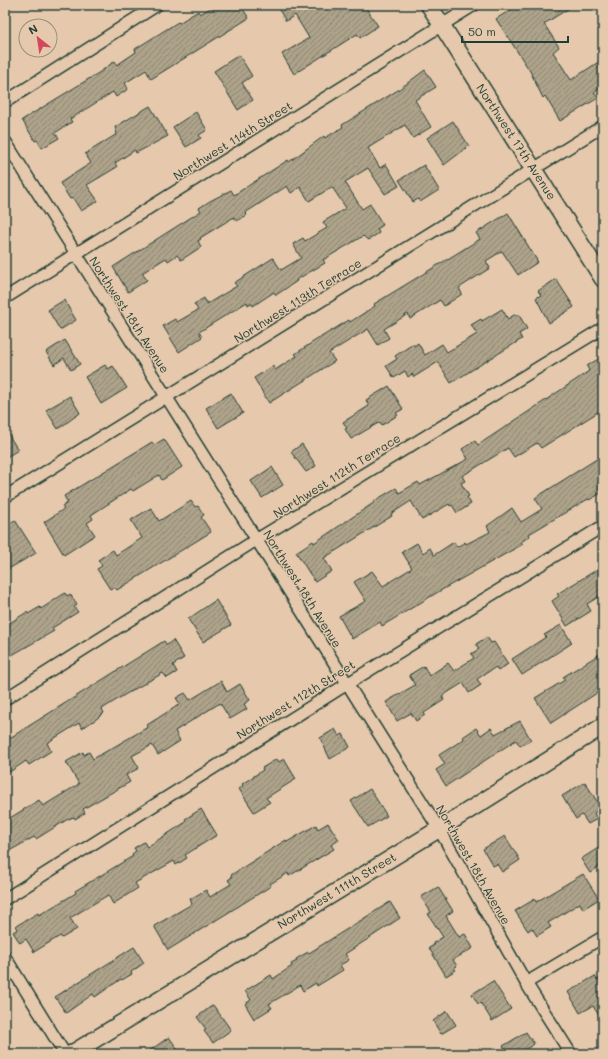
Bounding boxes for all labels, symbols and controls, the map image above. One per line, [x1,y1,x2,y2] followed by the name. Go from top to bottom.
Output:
[18,18,58,58] north arrow
[462,18,568,44] scale bar
[25,20,40,37] text: N
[468,23,496,39] text: 50 m
[473,80,560,203] street label: Northwest 17th Avenue
[170,97,295,183] street label: Northwest 114th Street
[86,253,174,376] street label: Northwest 18th Avenue
[231,254,364,346] street label: Northwest 113th Terrace
[270,429,403,521] street label: Northwest 112th Terrace
[260,527,346,650] street label: Northwest 18th Avenue
[233,656,358,742] street label: Northwest 112th Street
[433,802,515,927] street label: Northwest 18th Avenue
[274,848,399,932] street label: Northwest 111th Street

